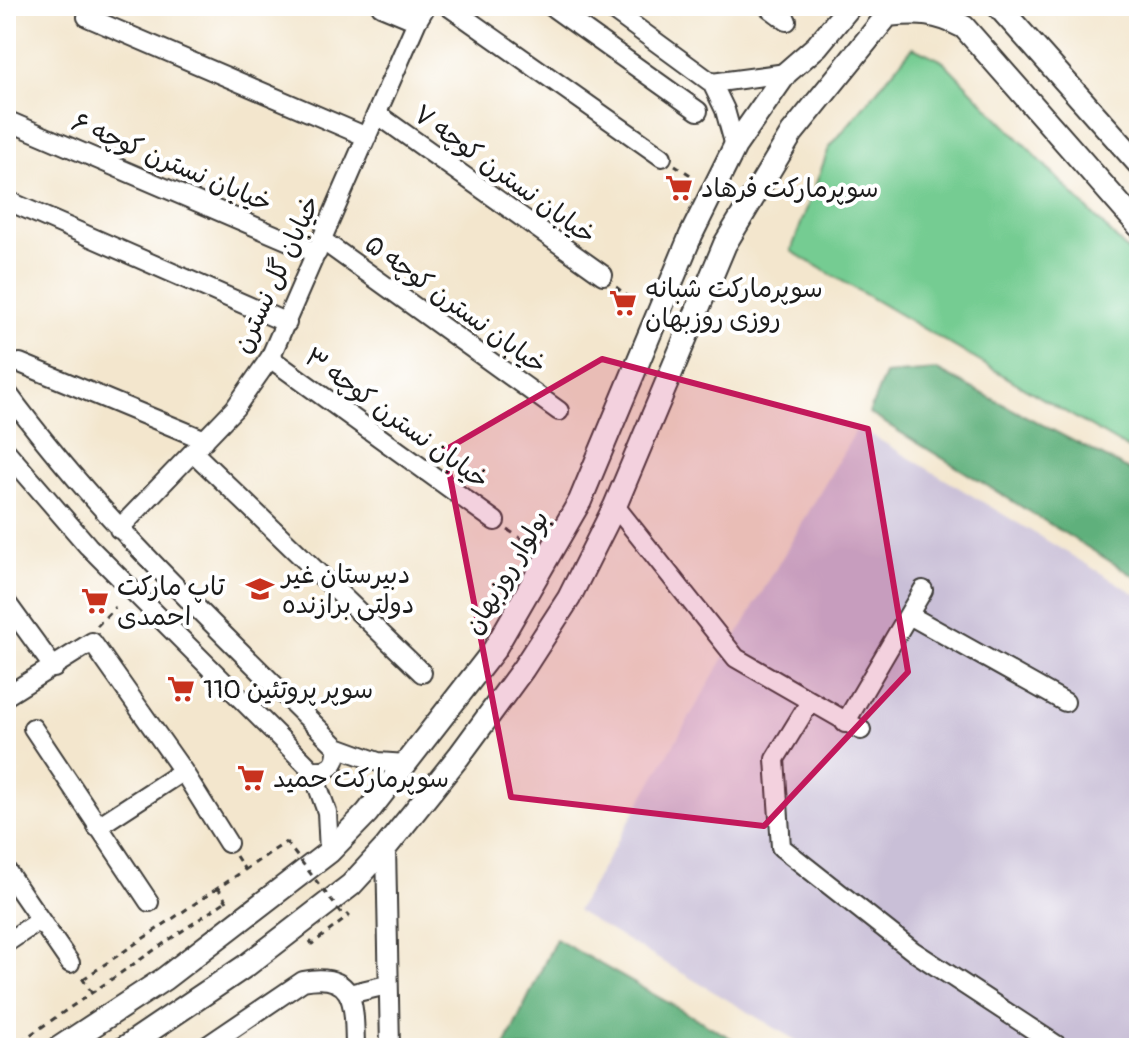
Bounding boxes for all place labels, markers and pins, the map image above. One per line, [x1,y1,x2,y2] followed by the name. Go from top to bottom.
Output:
[664,173,694,203] supermarket icon: سوپرمارکت فرهاد
[701,173,879,205] place label: سوپرمارکت فرهاد
[645,273,823,335] place label: سوپرمارکت شبانه روزی روزبهان
[608,288,638,318] supermarket icon: سوپرمارکت شبانه روزی روزبهان
[280,559,414,621] place label: دبیرستان غیر دولتی برازنده
[117,571,225,633] place label: تاپ مارکت احمدی
[245,574,275,604] school or university icon: دبیرستان غیر دولتی برازنده
[80,586,110,616] supermarket icon: تاپ مارکت احمدی
[166,674,196,704] supermarket icon: سوپر پروتئین 110
[203,674,373,706] place label: سوپر پروتئین 110
[236,763,266,793] supermarket icon: سوپرمارکت حمید
[273,763,449,795] place label: سوپرمارکت حمید

